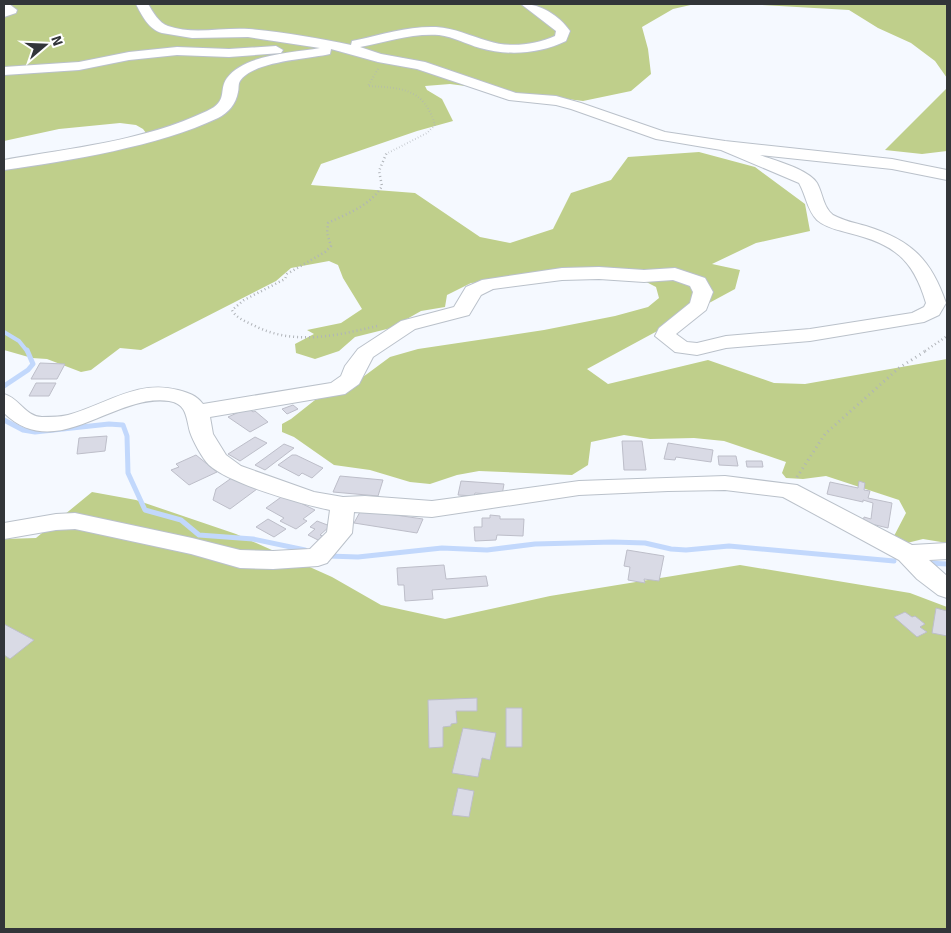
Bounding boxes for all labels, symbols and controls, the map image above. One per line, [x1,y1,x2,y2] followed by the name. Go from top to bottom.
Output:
[20,20,70,70] north arrow
[47,34,66,48] text: N

